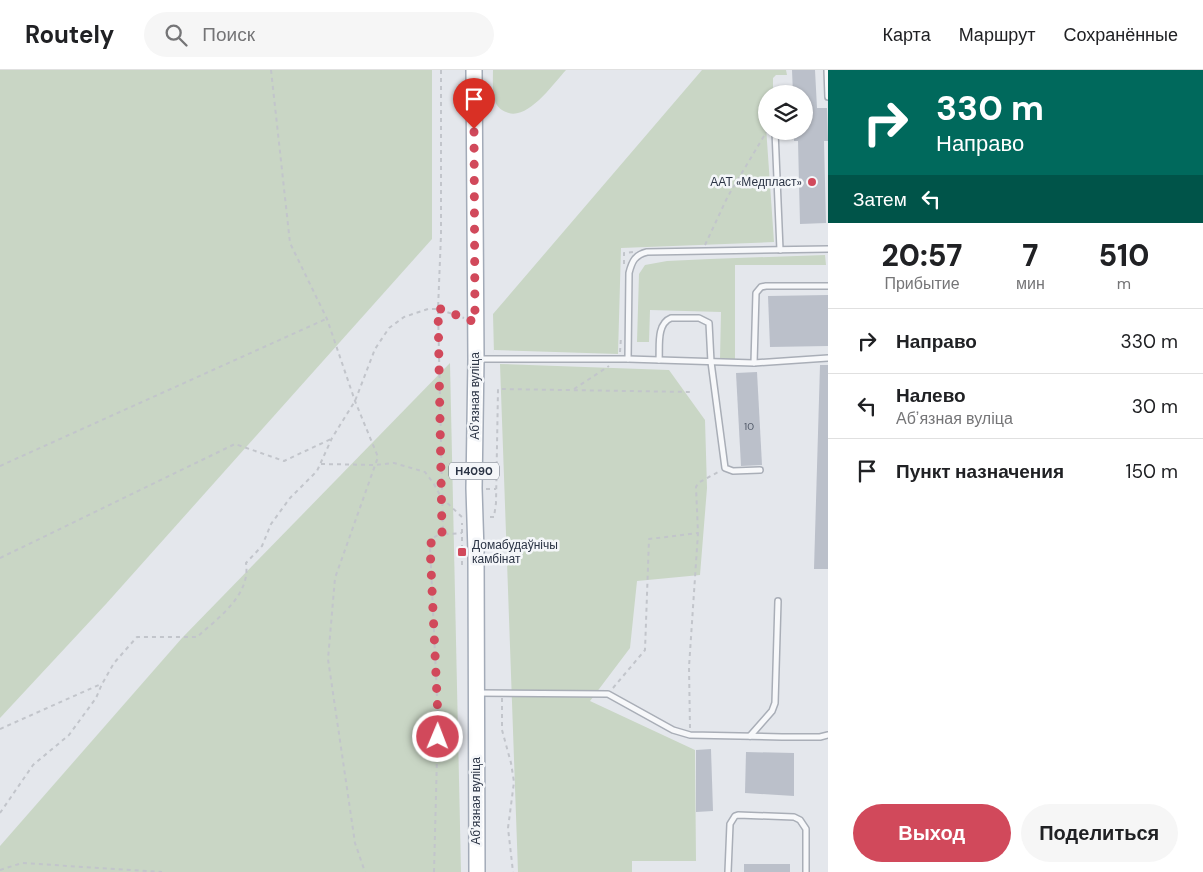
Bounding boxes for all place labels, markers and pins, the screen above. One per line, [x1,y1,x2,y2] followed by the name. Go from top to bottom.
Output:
[453,78,495,129] pin
[710,174,802,190] place label: ААТ «Медпласт»
[806,176,818,188] marker: ААТ «Медпласт»
[472,537,558,567] place label: Домабудаўнічы камбінат
[456,546,468,558] marker: Домабудаўнічы камбінат

